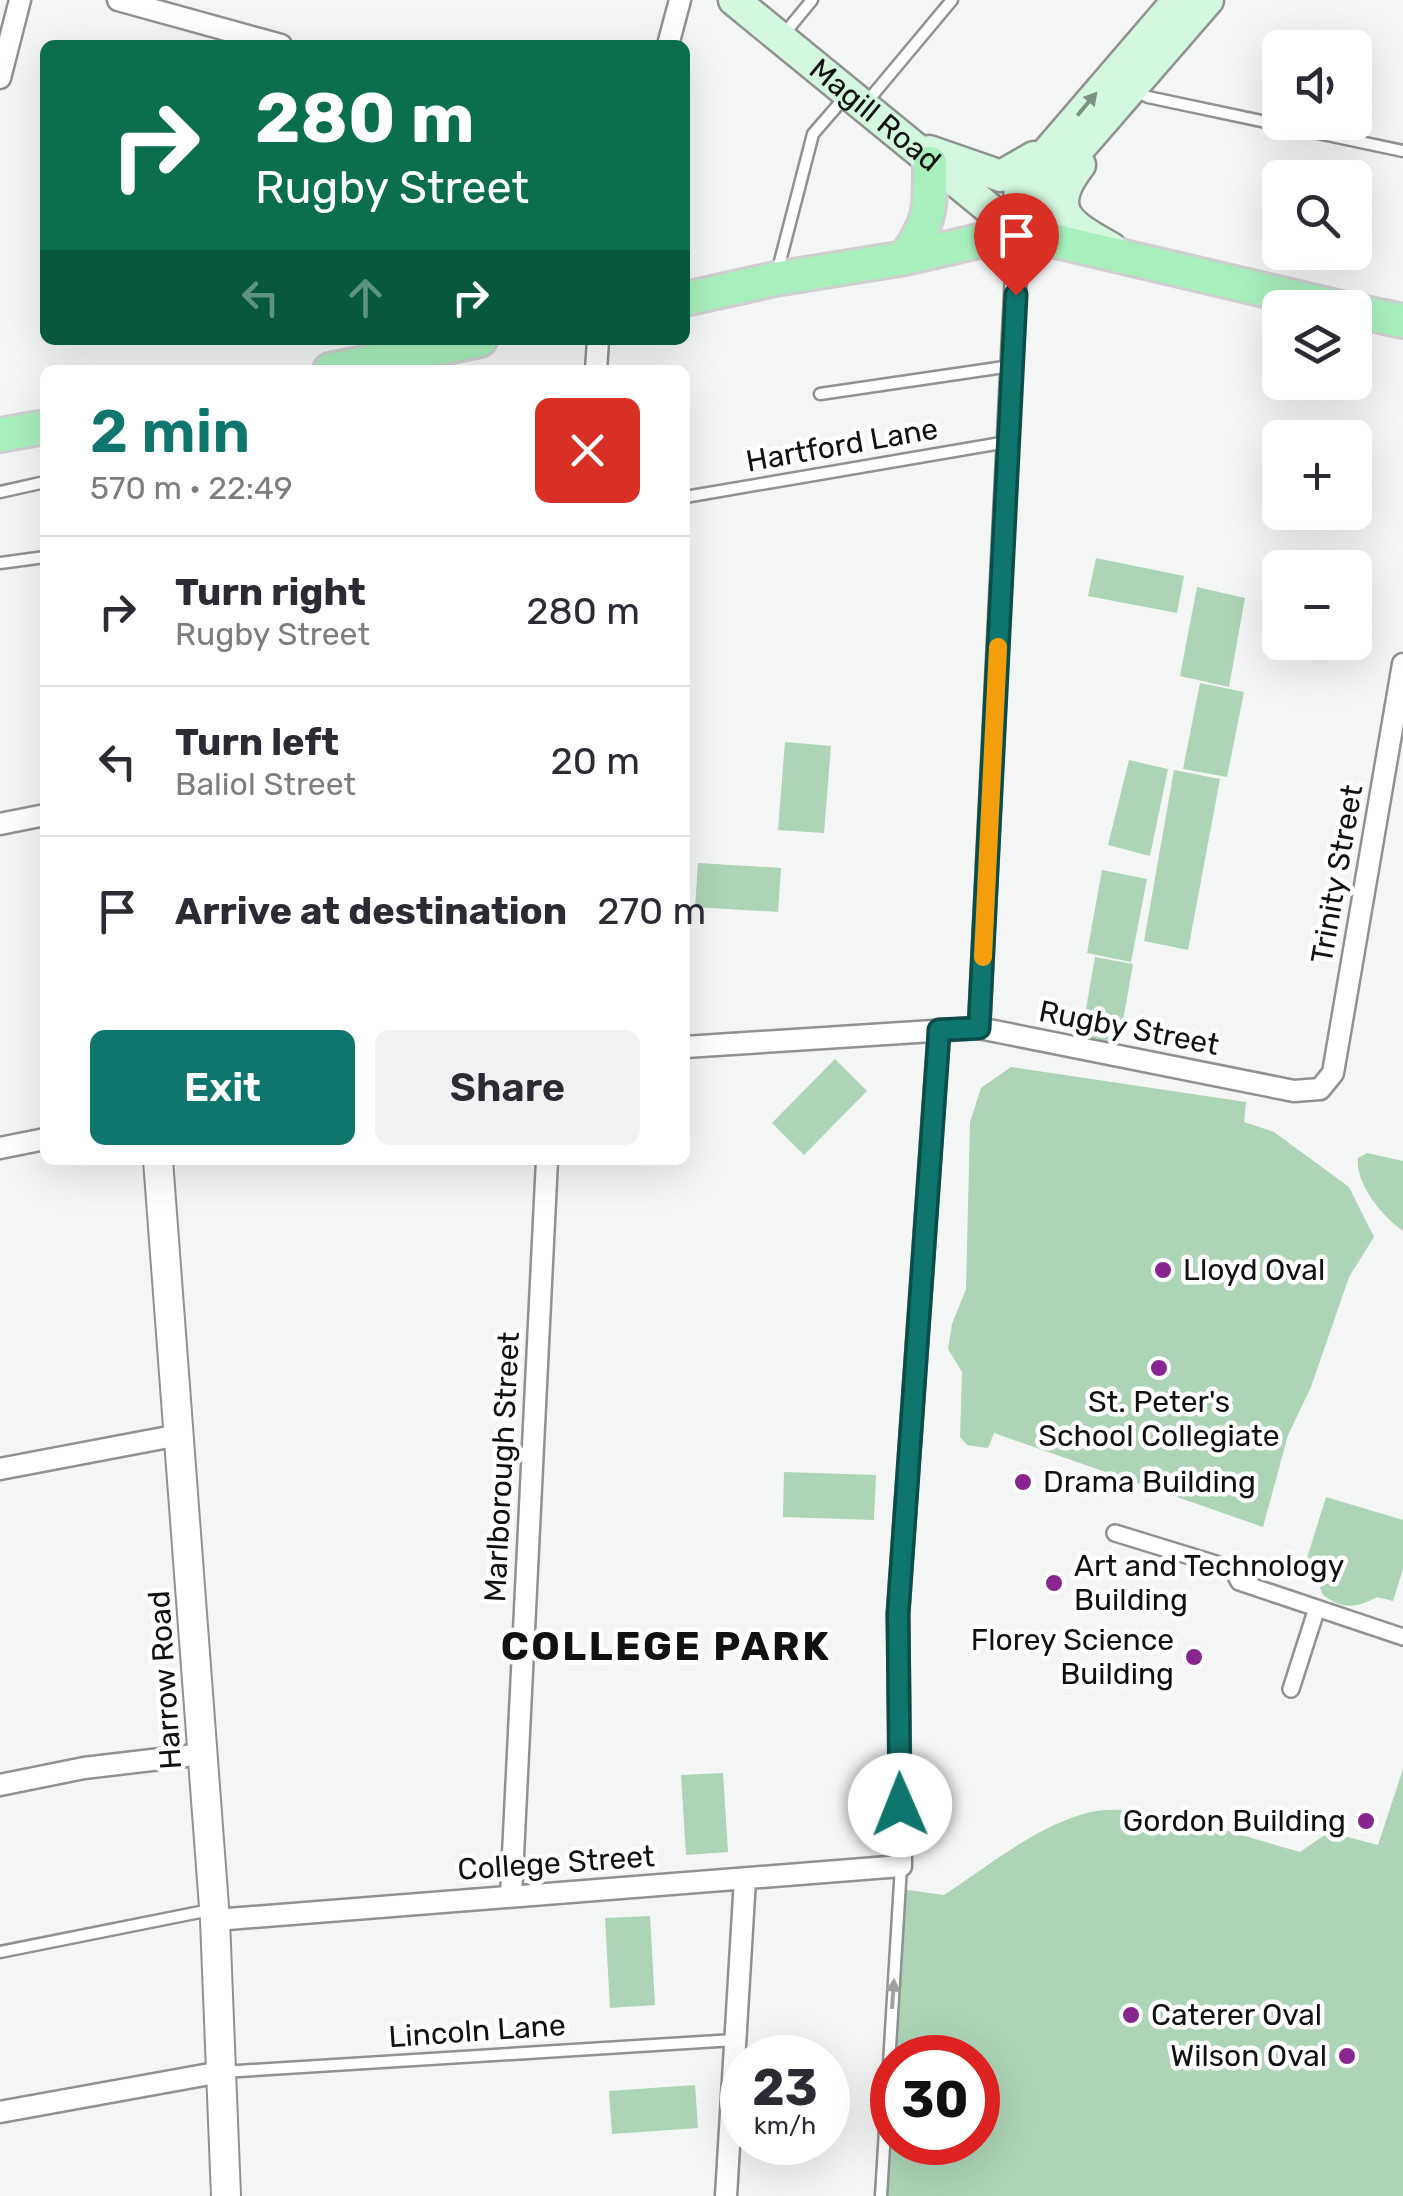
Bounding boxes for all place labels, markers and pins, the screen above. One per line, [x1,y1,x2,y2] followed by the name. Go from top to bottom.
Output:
[974,193,1059,296] pin
[1183,1252,1325,1288] place label: Lloyd Oval
[1152,1259,1174,1281] marker: Lloyd Oval
[1148,1357,1170,1379] marker: St. Peter's School Collegiate
[1038,1384,1280,1454] place label: St. Peter's School Collegiate
[1043,1464,1256,1500] place label: Drama Building
[1012,1471,1034,1493] marker: Drama Building
[1074,1548,1344,1618] place label: Art and Technology Building
[1043,1572,1065,1594] marker: Art and Technology Building
[971,1622,1174,1692] place label: Florey Science Building
[1183,1646,1205,1668] marker: Florey Science Building
[1123,1803,1346,1839] place label: Gordon Building
[1355,1810,1377,1832] marker: Gordon Building
[1151,1997,1322,2033] place label: Caterer Oval
[1120,2004,1142,2026] marker: Caterer Oval
[1170,2038,1327,2074] place label: Wilson Oval
[1336,2045,1358,2067] marker: Wilson Oval

